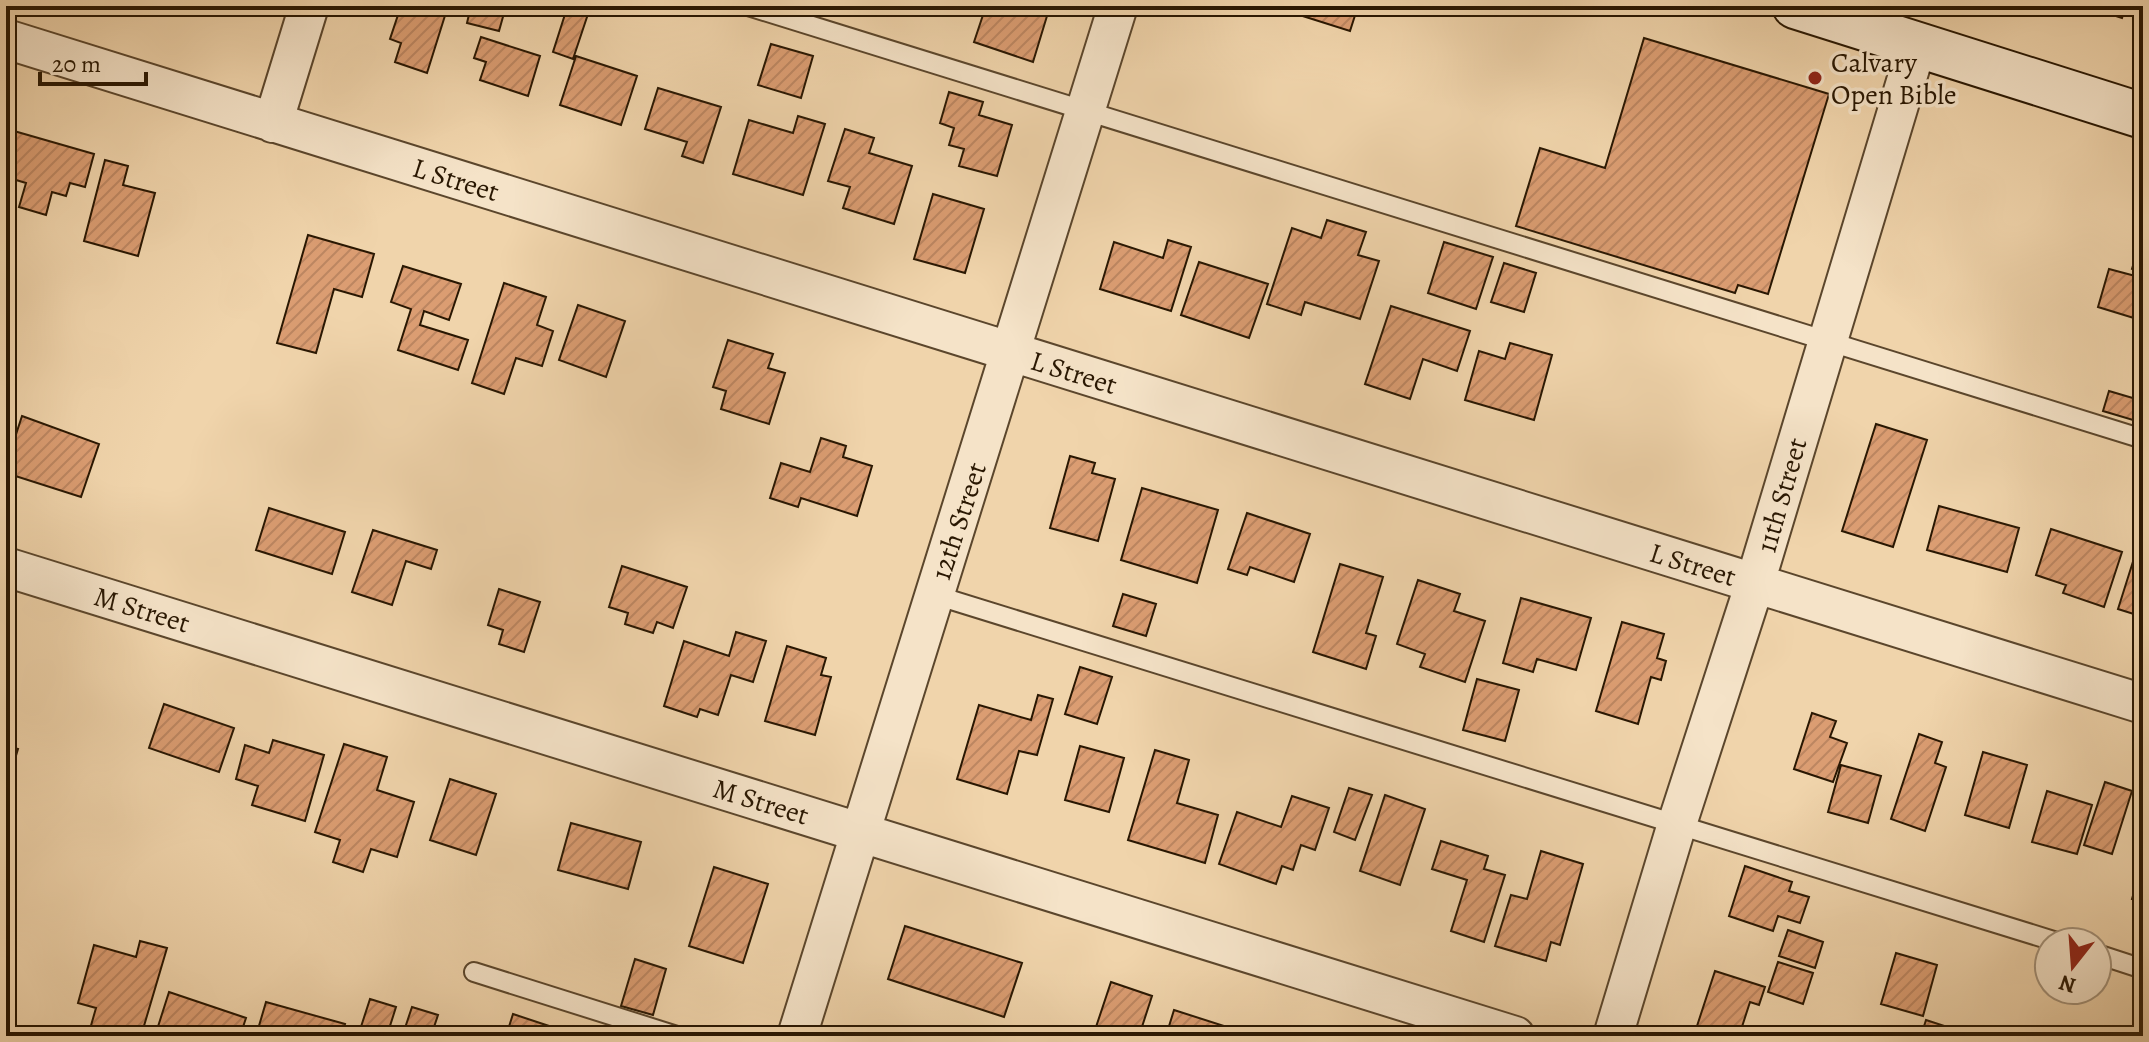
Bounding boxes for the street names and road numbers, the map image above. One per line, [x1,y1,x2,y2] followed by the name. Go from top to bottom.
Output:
[408,149,504,211] street label: L Street
[1026,342,1122,404] street label: L Street
[1747,433,1816,557] street label: 11th Street
[922,458,996,585] street label: 12th Street
[1645,534,1741,596] street label: L Street
[89,577,194,642] street label: M Street
[708,769,813,834] street label: M Street

